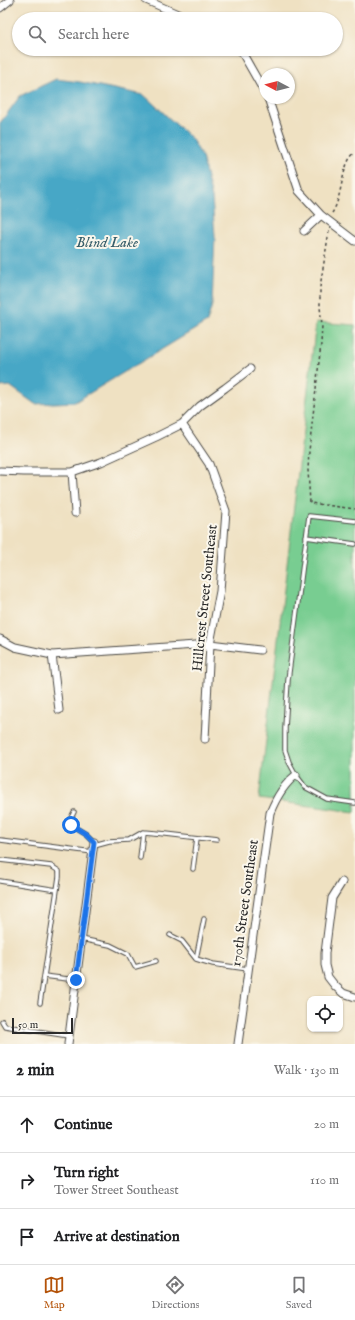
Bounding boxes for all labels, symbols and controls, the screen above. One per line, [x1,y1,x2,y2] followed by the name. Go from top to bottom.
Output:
[12,12,343,56] search box
[26,23,48,45] icon: search
[58,25,129,44] text: Search here
[259,68,295,104] north arrow
[76,233,138,252] water label: Blind Lake
[188,523,222,673] street label: Hillcrest Street Southeast
[62,816,80,834] route start
[227,838,263,968] street label: 170th Street Southeast
[67,971,85,989] route end
[307,996,343,1032] map controls
[307,996,343,1032] button: locate
[12,1016,73,1035] scale bar
[18,1018,38,1032] text: 50 m
[16,1060,54,1081] text: 2 min
[274,1062,339,1079] text: Walk · 130 m
[16,1114,38,1136] icon: ahead
[54,1115,112,1134] text: Continue
[314,1116,339,1133] text: 20 m
[54,1163,119,1182] text: Turn right
[16,1170,38,1192] icon: right
[310,1172,339,1189] text: 110 m
[54,1182,179,1199] text: Tower Street Southeast
[16,1226,38,1248] icon: arrive
[54,1227,180,1246] text: Arrive at destination
[43,1274,65,1312] tab: Map
[152,1274,199,1312] tab: Directions
[286,1274,312,1312] tab: Saved

